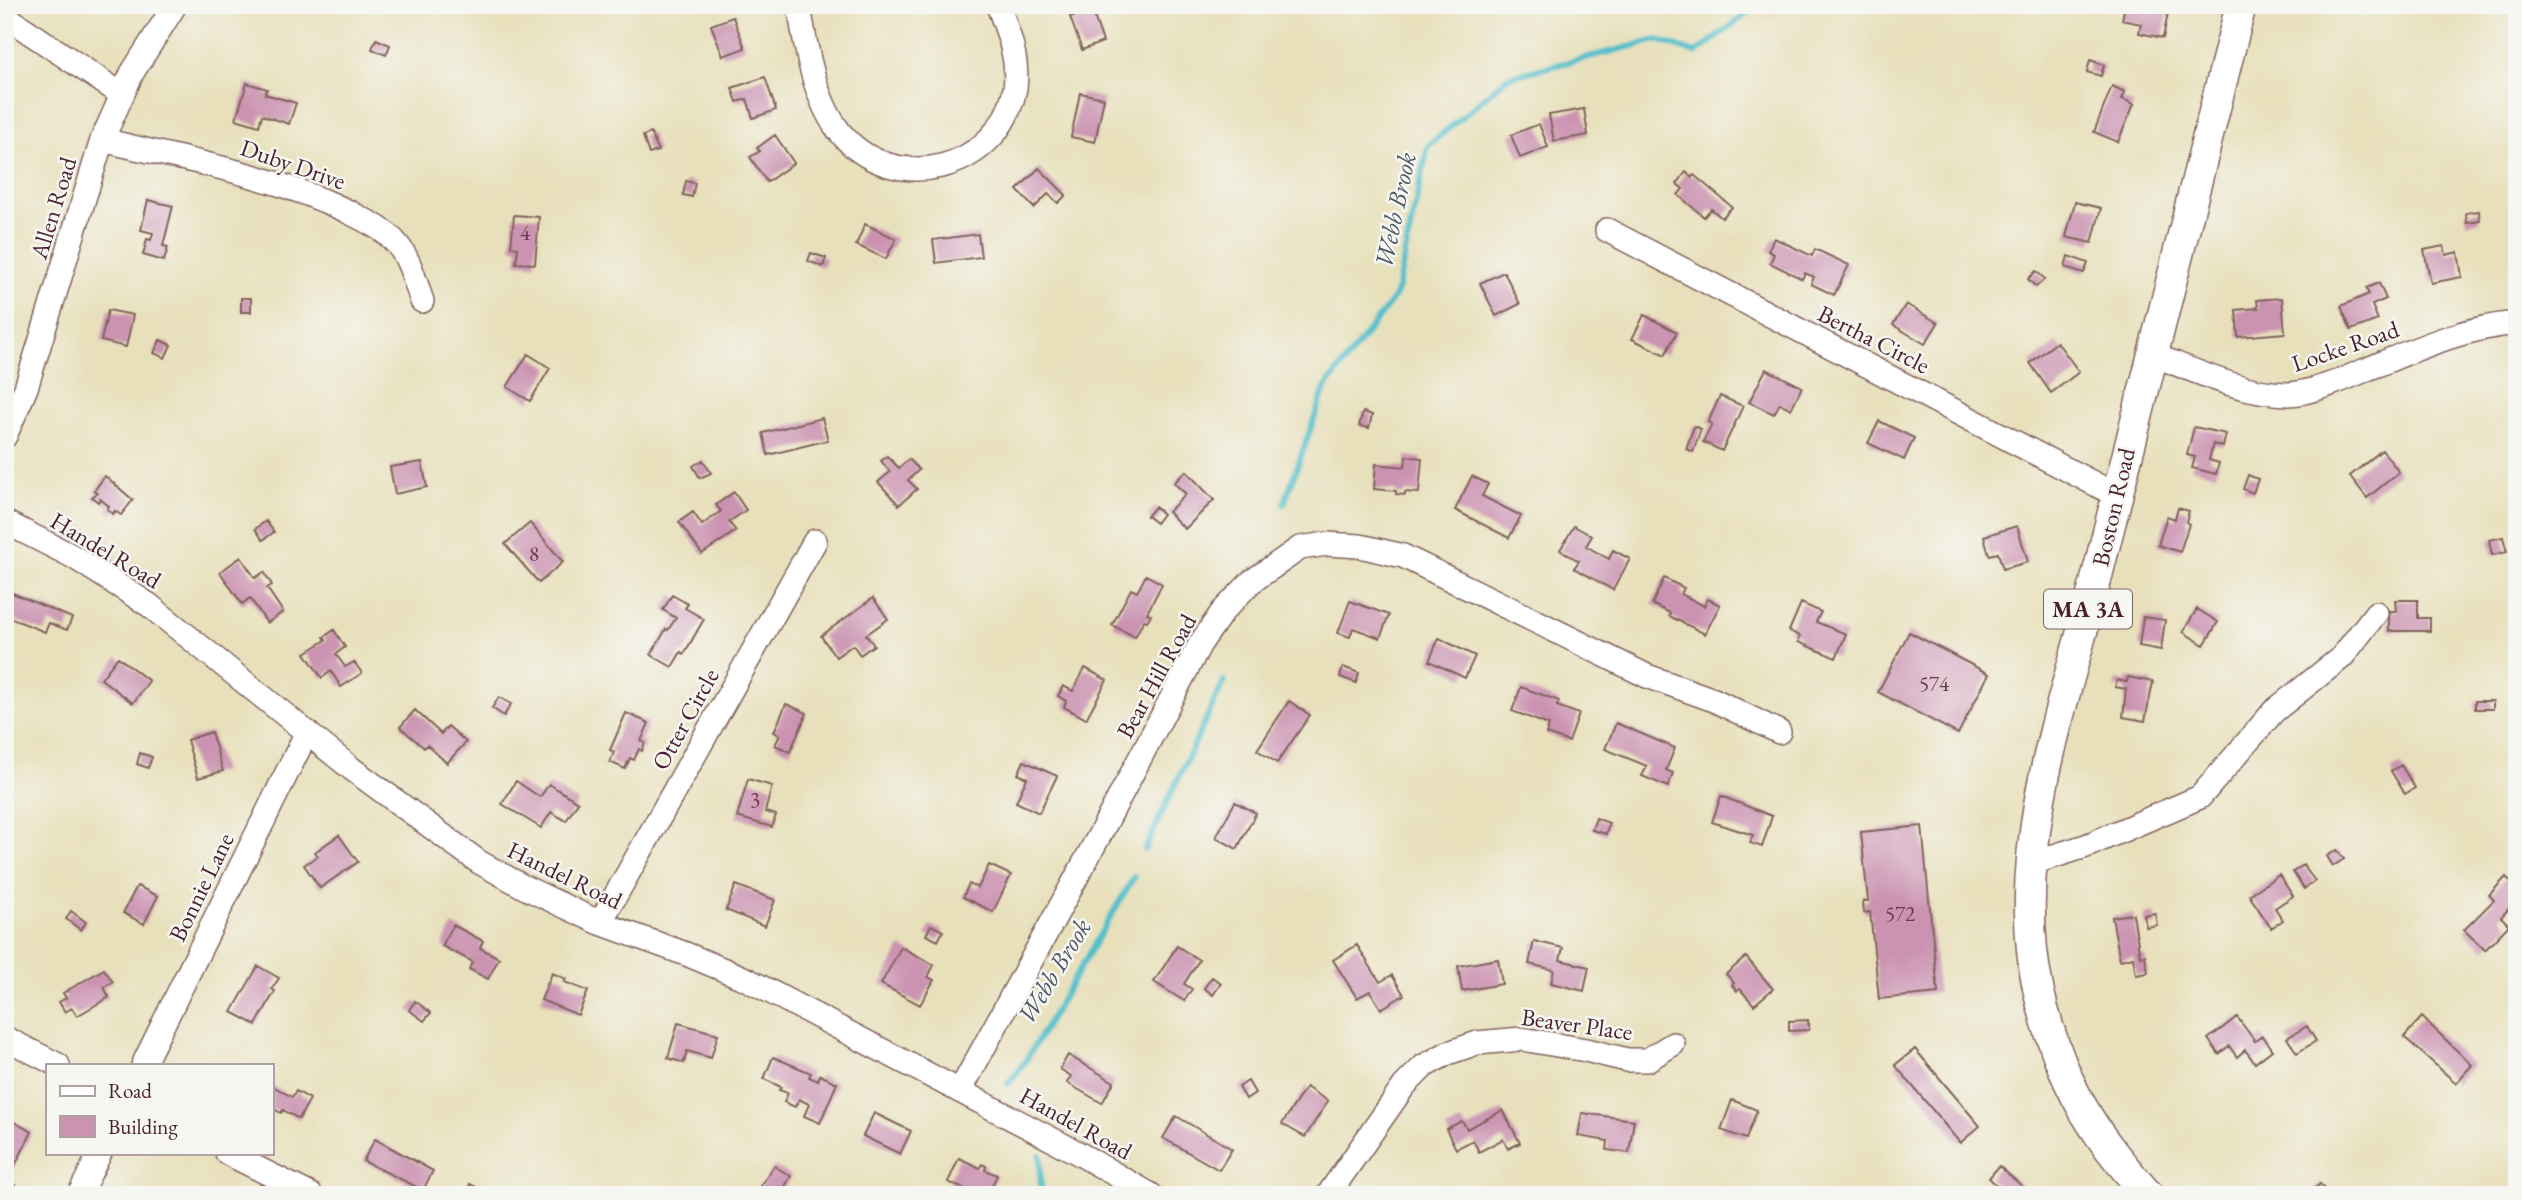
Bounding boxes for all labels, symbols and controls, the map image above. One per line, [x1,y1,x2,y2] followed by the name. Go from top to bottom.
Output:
[236,132,350,196] street label: Duby Drive
[1366,149,1424,271] water label: Webb Brook
[23,152,83,264] street label: Allen Road
[520,219,531,246] house number: 4
[1813,298,1935,380] street label: Bertha Circle
[2287,313,2403,379] street label: Locke Road
[2084,444,2142,569] street label: Boston Road
[45,505,168,596] street label: Handel Road
[529,540,539,567] house number: 8
[2044,590,2132,628] road number: MA 3A
[1109,608,1203,744] street label: Bear Hill Road
[644,663,726,775] street label: Otter Circle
[1919,670,1950,697] house number: 574
[750,786,760,813] house number: 3
[161,828,241,946] street label: Bonnie Lane
[502,834,628,916] street label: Handel Road
[1885,900,1915,927] house number: 572
[1009,912,1099,1030] water label: Webb Brook
[1519,1001,1635,1047] street label: Beaver Place
[46,1064,273,1154] legend
[108,1077,152,1104] text: Road
[1014,1079,1138,1167] street label: Handel Road
[108,1113,178,1140] text: Building

